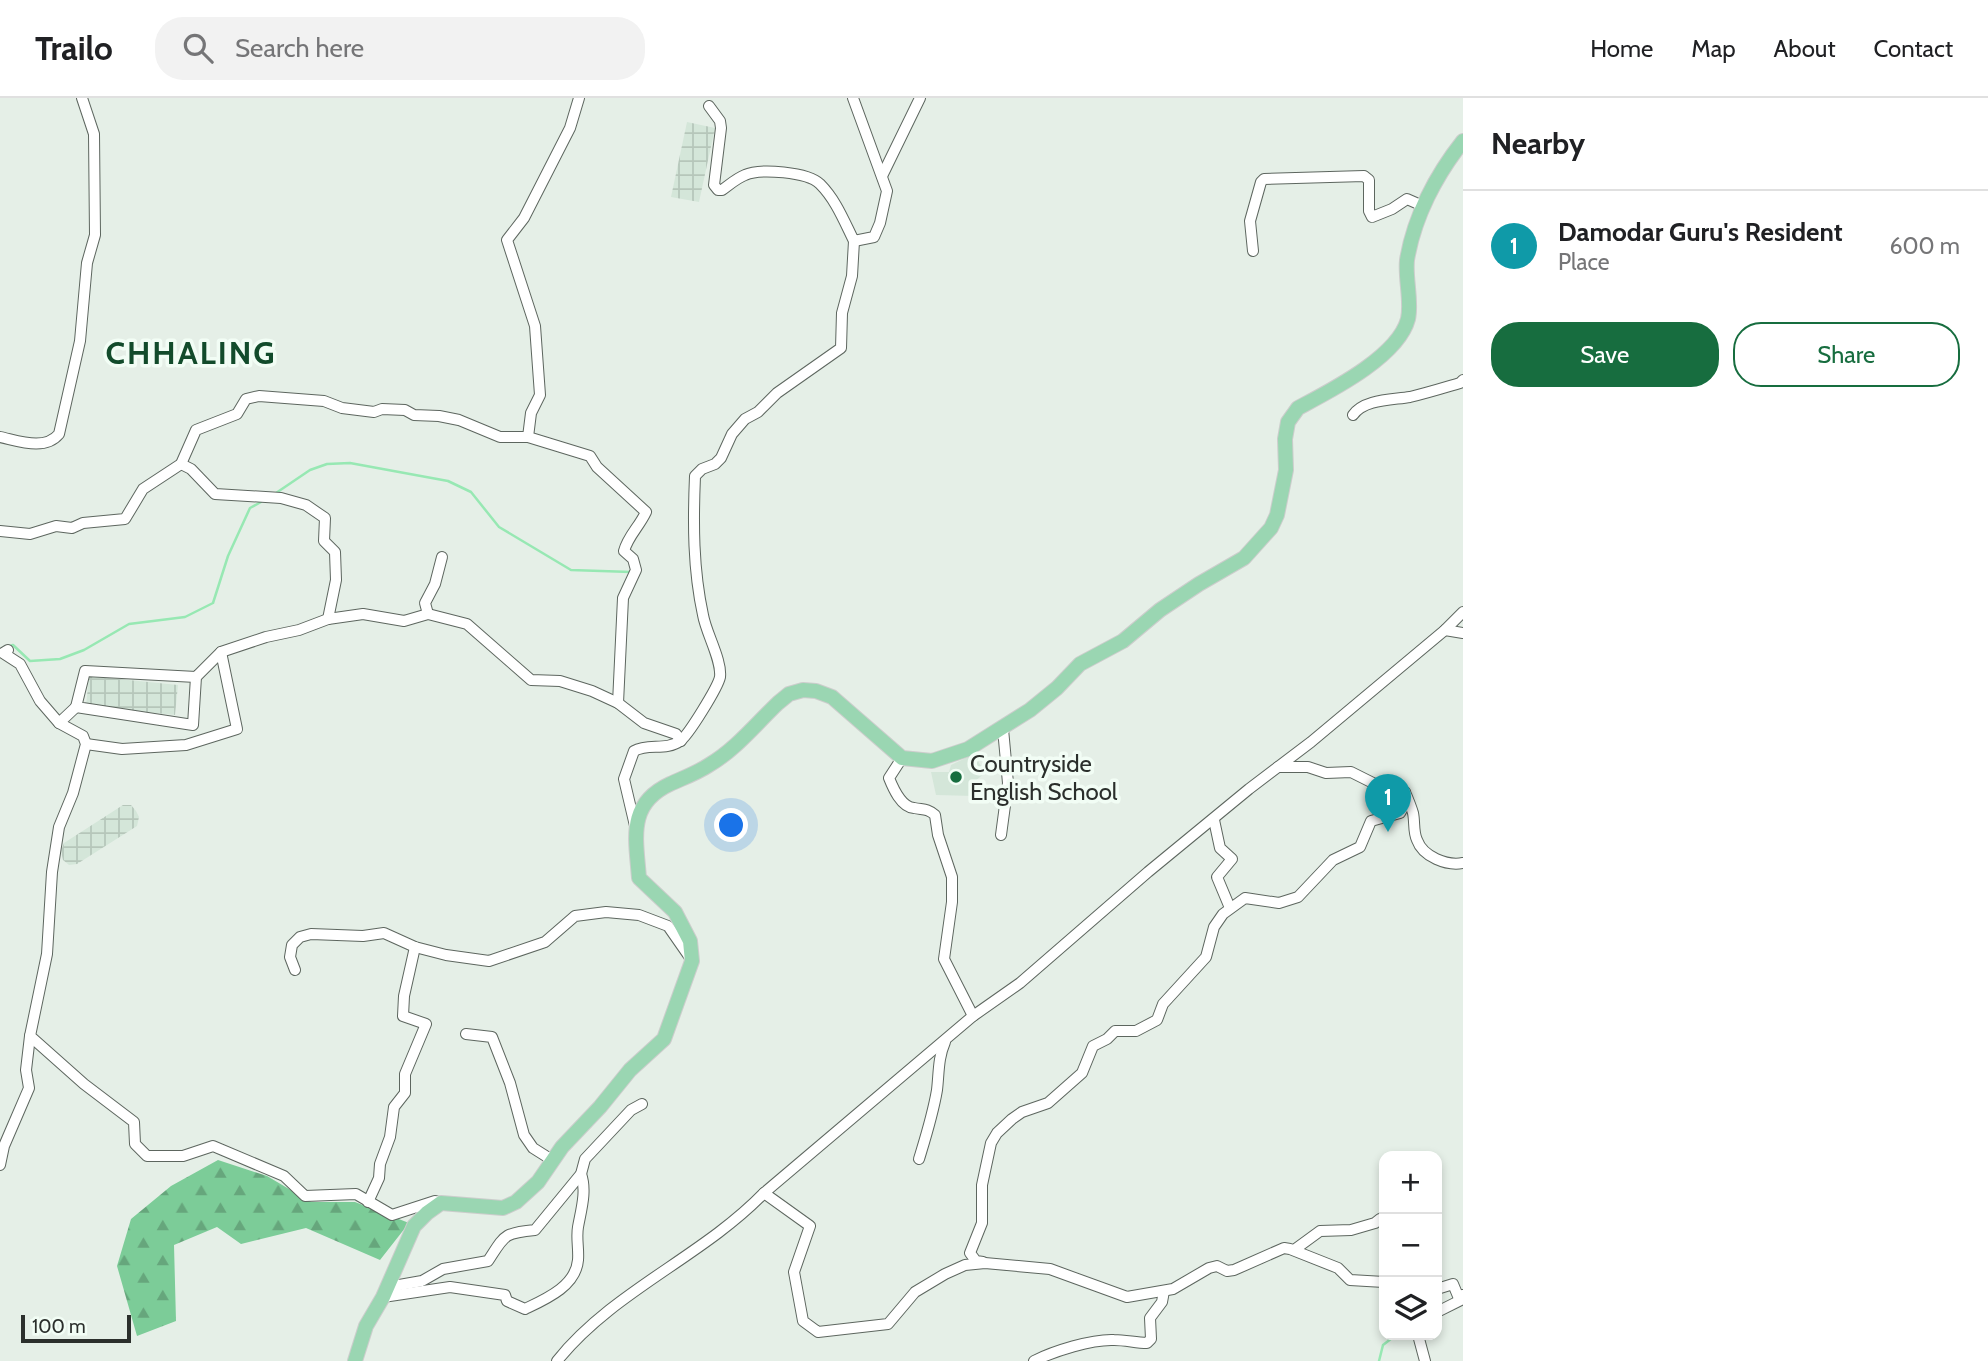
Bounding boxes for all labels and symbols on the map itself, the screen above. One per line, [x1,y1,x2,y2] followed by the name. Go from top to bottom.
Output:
[105,333,277,372] district label: CHHALING
[970,749,1118,806] place label: Countryside English School
[948,769,964,785] marker: Countryside English School
[1365,774,1411,832] pin: 1
[714,808,748,842] your location
[21,1312,131,1344] scale bar

